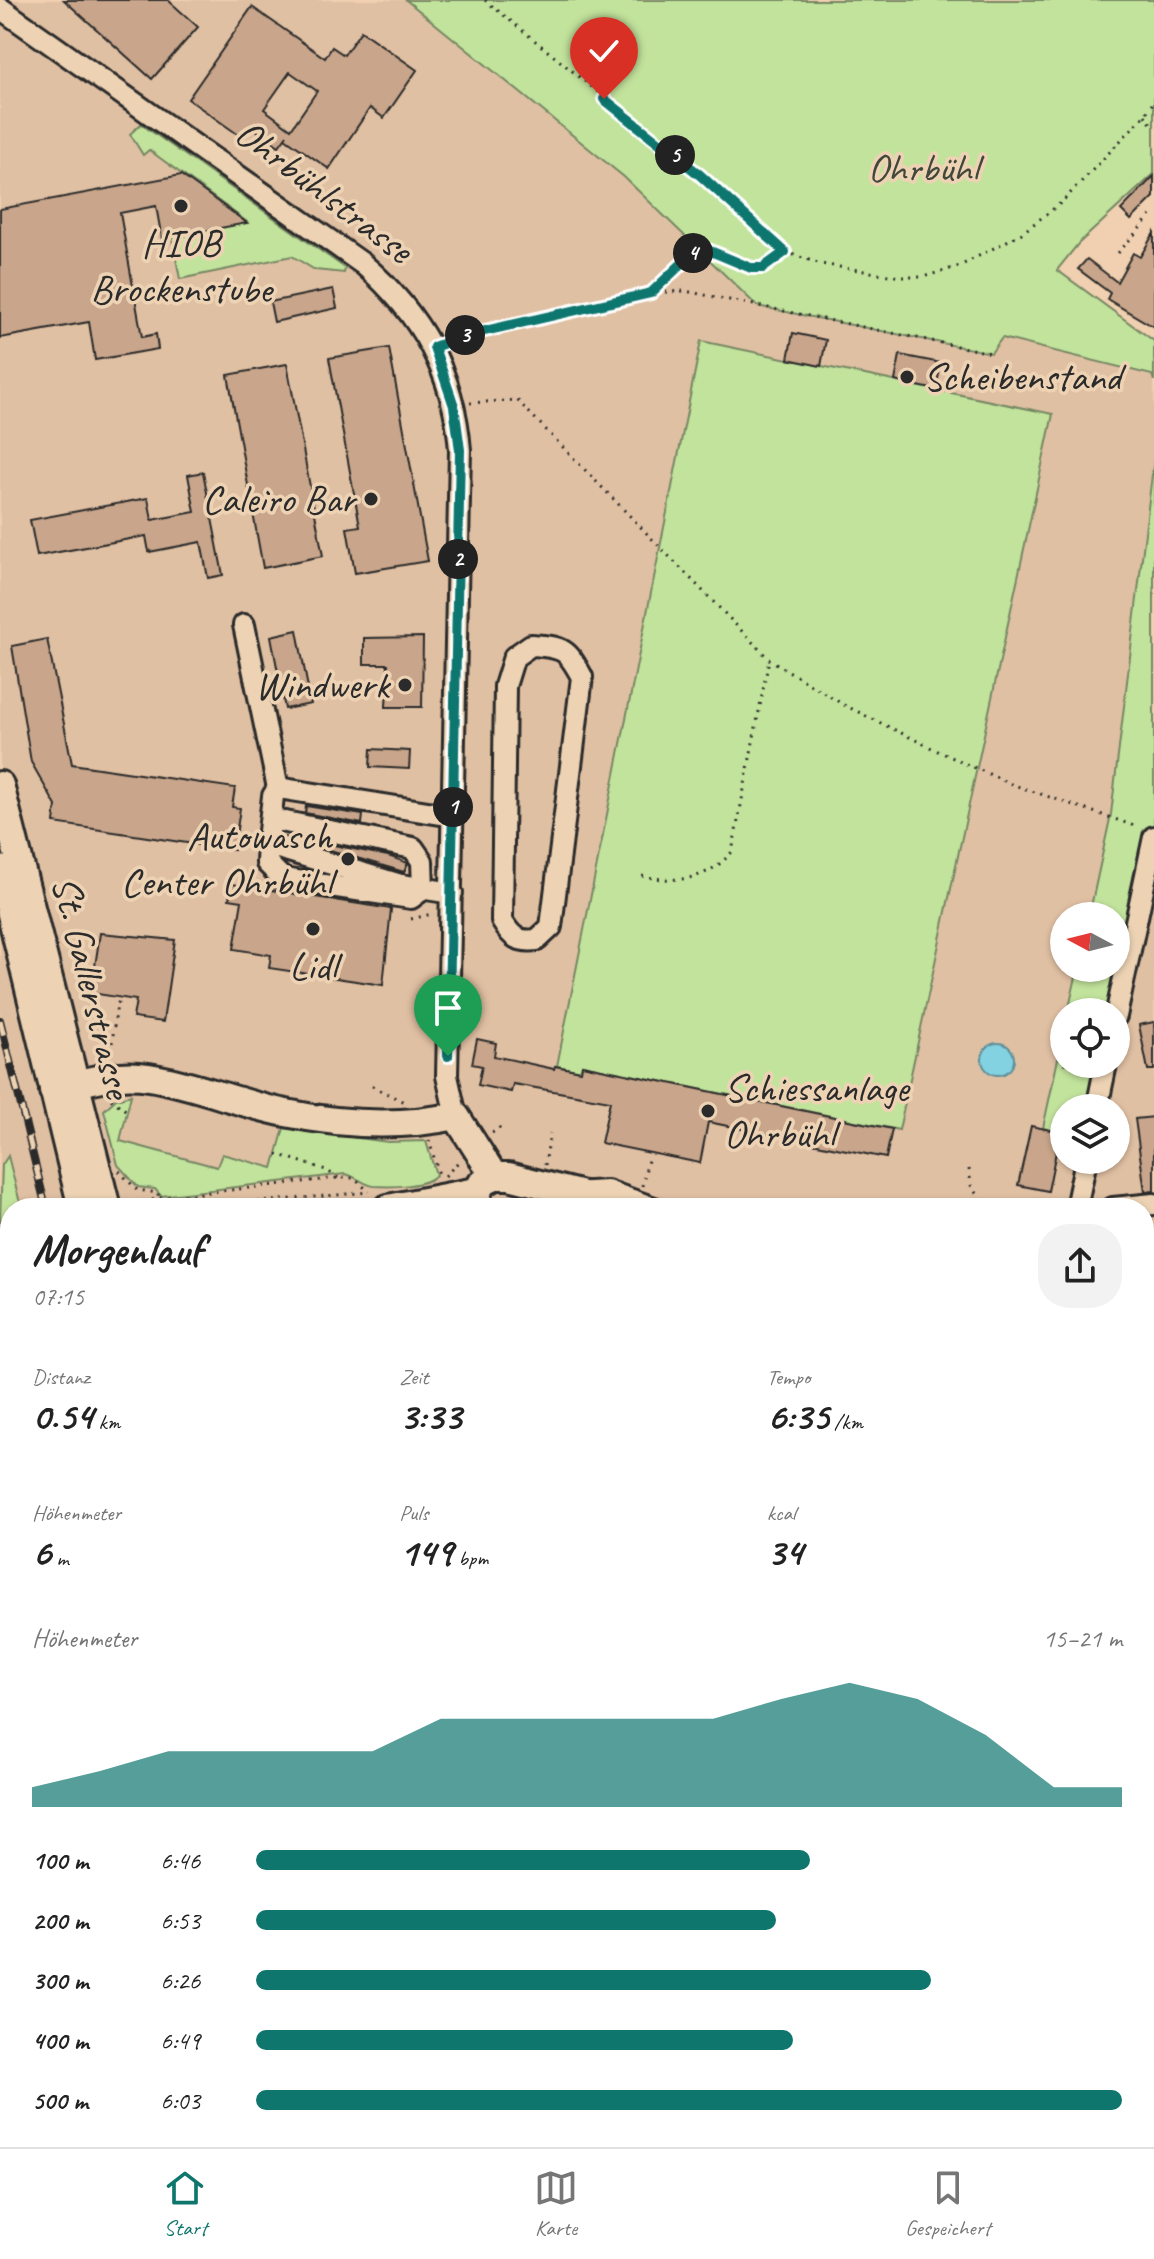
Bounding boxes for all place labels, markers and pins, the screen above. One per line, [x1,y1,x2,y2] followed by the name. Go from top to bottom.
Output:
[570,17,638,99] pin
[655,135,695,175] pin: 5
[172,197,190,215] marker: HIOB Brockenstube
[90,218,275,314] place label: HIOB Brockenstube
[673,233,713,273] pin: 4
[445,315,485,355] pin: 3
[923,352,1127,402] place label: Scheibenstand
[898,368,916,386] marker: Scheibenstand
[202,474,359,524] place label: Caleiro Bar
[362,490,380,508] marker: Caleiro Bar
[438,539,478,579] pin: 2
[255,660,391,710] place label: Windwerk
[396,676,414,694] marker: Windwerk
[433,787,473,827] pin: 1
[121,811,338,907] place label: Autowasch Center Ohrbühl
[339,850,357,868] marker: Autowasch Center Ohrbühl
[304,920,322,938] marker: Lidl
[289,941,343,991] place label: Lidl
[414,974,482,1056] pin
[724,1063,912,1159] place label: Schiessanlage Ohrbühl
[699,1102,717,1120] marker: Schiessanlage Ohrbühl

